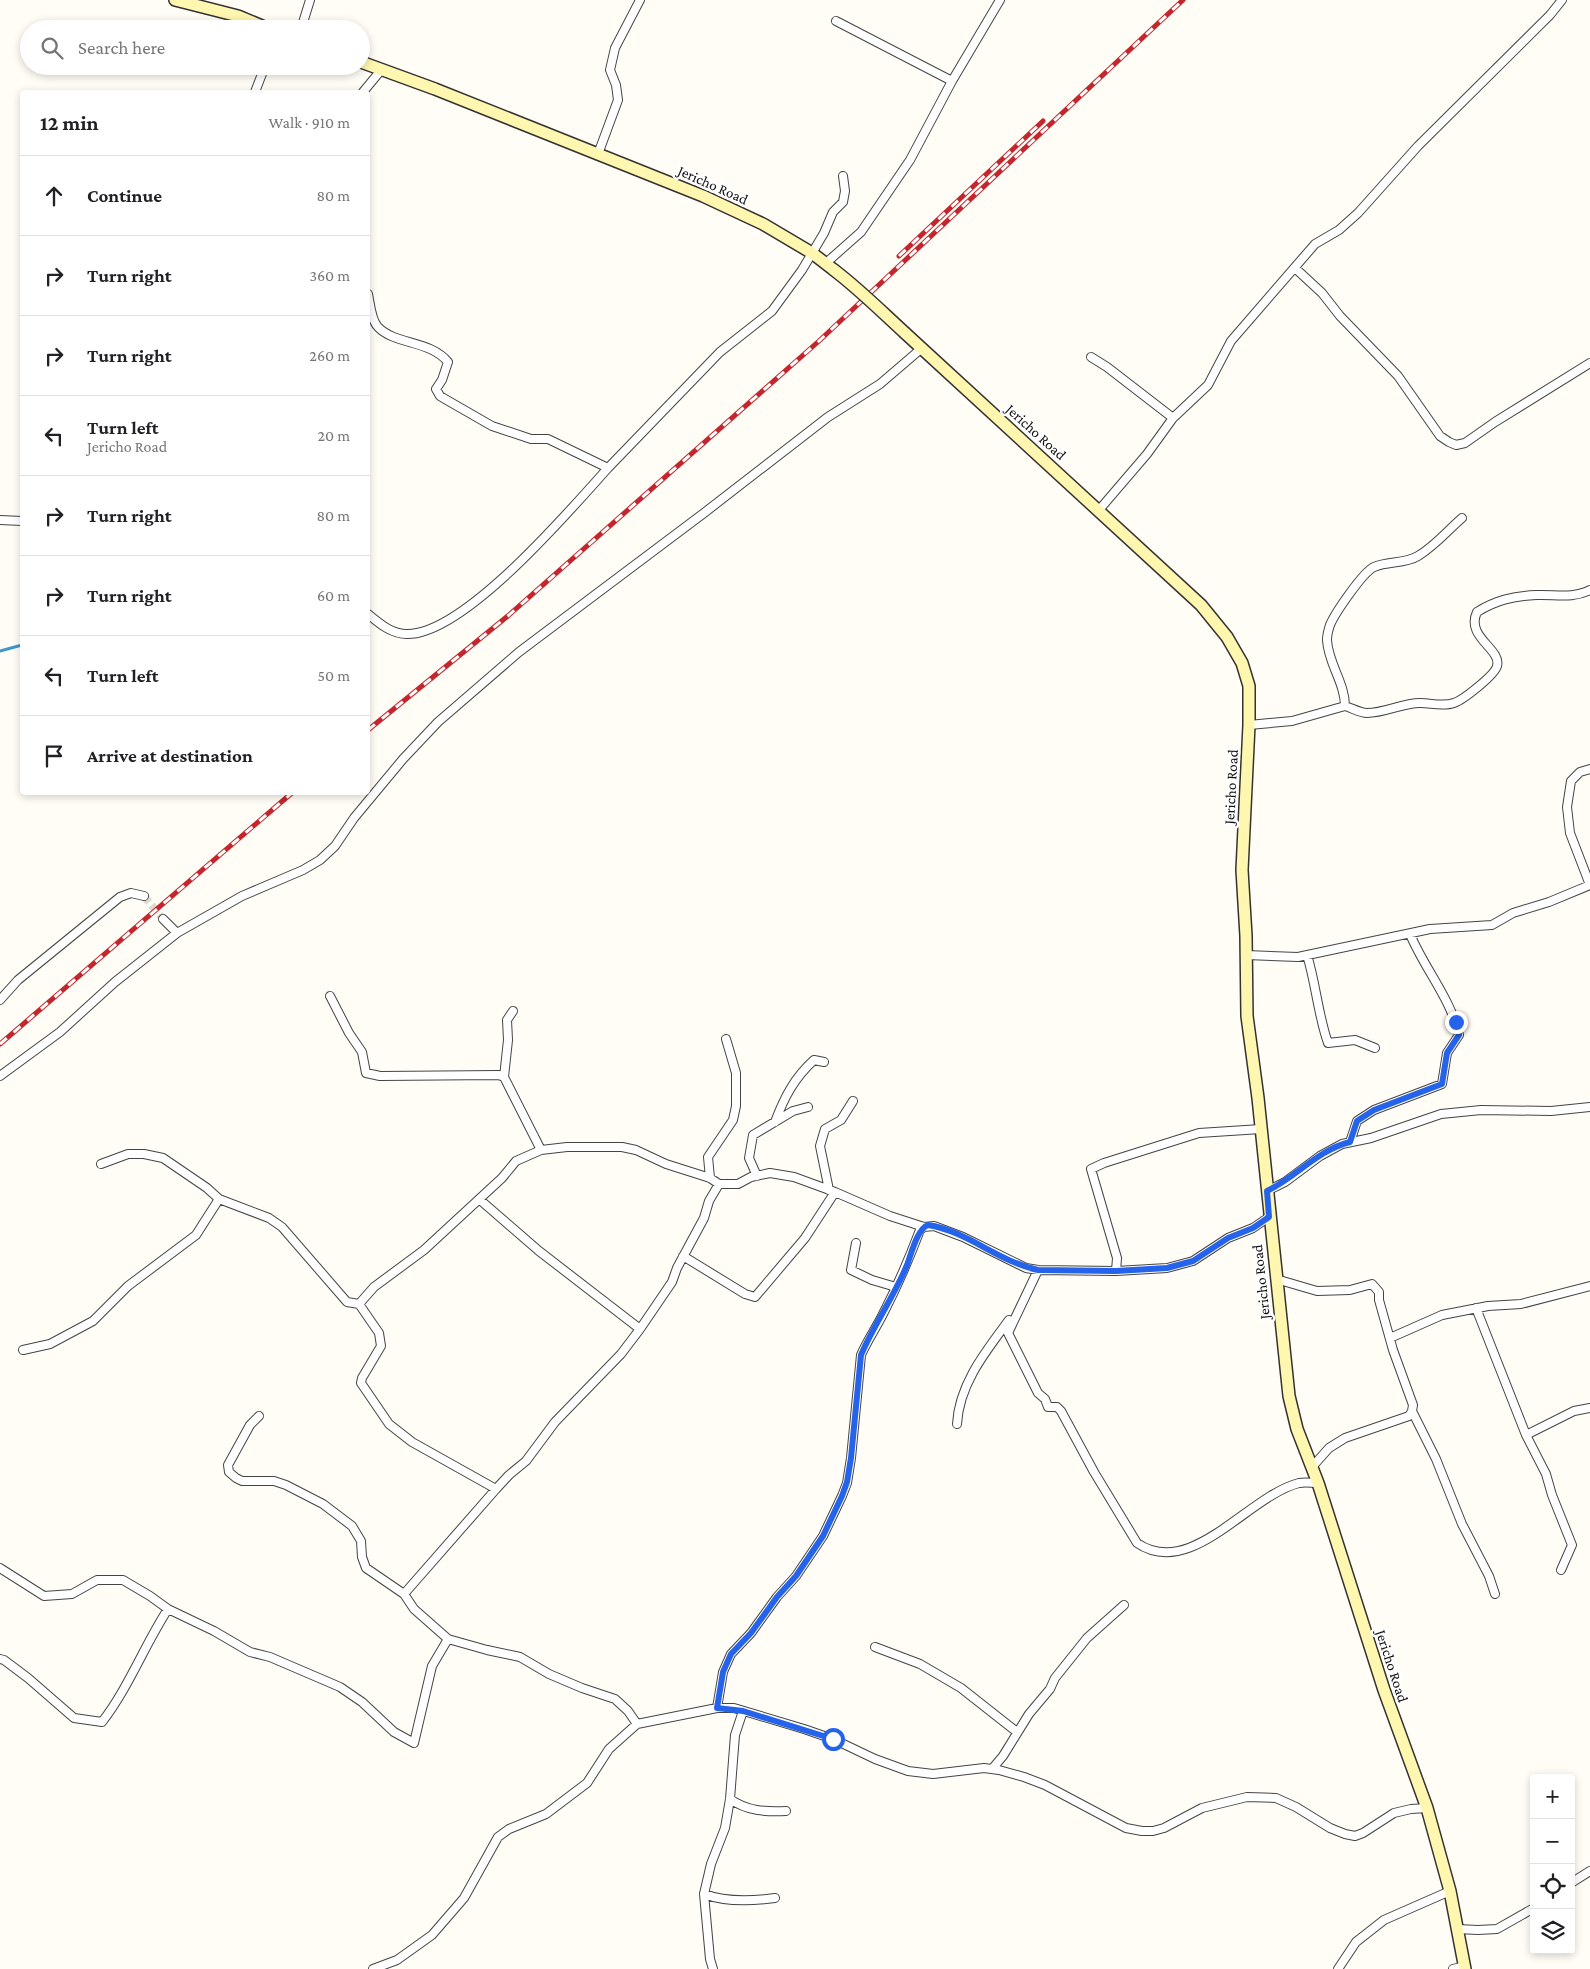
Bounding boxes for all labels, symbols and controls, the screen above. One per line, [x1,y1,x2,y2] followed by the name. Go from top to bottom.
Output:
[20,20,370,75] search box
[38,34,66,62] icon: search
[78,37,165,58] text: Search here
[40,111,99,135] text: 12 min
[269,114,350,131] text: Walk · 910 m
[673,162,751,209] street label: Jericho Road
[40,182,68,210] icon: ahead
[87,185,162,206] text: Continue
[316,187,350,204] text: 80 m
[40,262,68,290] icon: right
[87,265,172,286] text: Turn right
[309,267,350,284] text: 360 m
[40,342,68,370] icon: right
[87,345,172,366] text: Turn right
[309,347,350,364] text: 260 m
[1001,400,1069,464] street label: Jericho Road
[87,417,159,438] text: Turn left
[40,422,68,450] icon: left
[317,427,350,444] text: 20 m
[87,438,167,455] text: Jericho Road
[40,502,68,530] icon: right
[87,505,172,526] text: Turn right
[316,507,350,524] text: 80 m
[40,582,68,610] icon: right
[87,585,172,606] text: Turn right
[317,587,350,604] text: 60 m
[40,662,68,690] icon: left
[87,665,159,686] text: Turn left
[318,667,350,684] text: 50 m
[40,742,68,770] icon: arrive
[87,745,253,766] text: Arrive at destination
[1221,749,1242,827] street label: Jericho Road
[1445,1011,1468,1034] route end
[1249,1244,1274,1322] street label: Jericho Road
[1371,1626,1411,1705] street label: Jericho Road
[822,1728,845,1751] route start
[1530,1774,1575,1954] map controls
[1530,1774,1575,1819] button: +
[1530,1819,1575,1864] button: −
[1530,1864,1575,1909] button: locate
[1530,1909,1575,1954] button: layers

